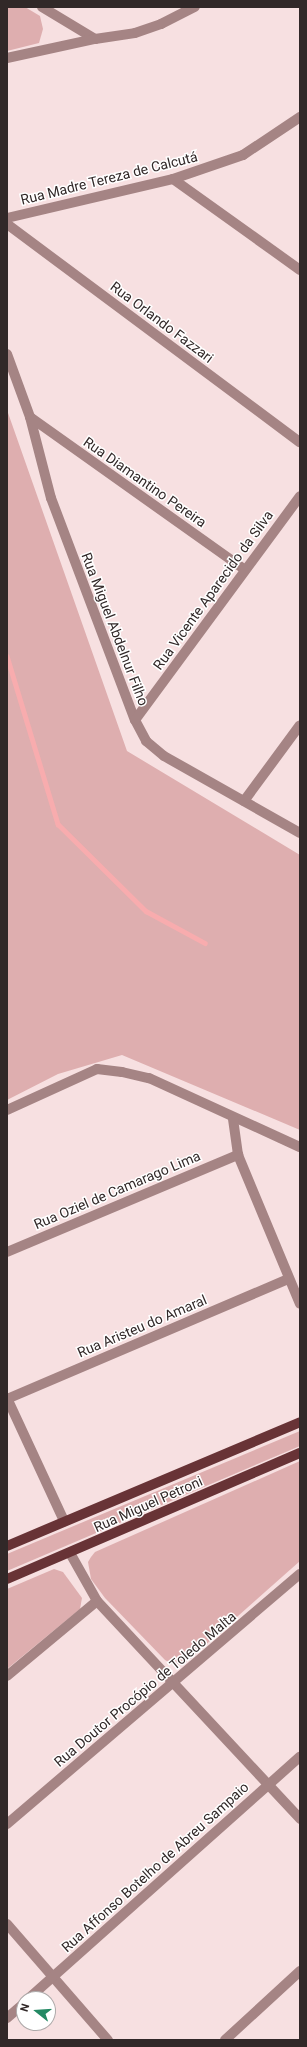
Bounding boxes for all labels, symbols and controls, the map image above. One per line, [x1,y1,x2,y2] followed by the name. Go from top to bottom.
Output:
[19,148,199,208] street label: Rua Madre Tereza de Calcutá
[107,278,217,366] street label: Rua Orlando Fazzari
[80,433,210,531] street label: Rua Diamantino Pereira
[150,507,276,673] street label: Rua Vicente Aparecido da Silva
[78,550,152,708] street label: Rua Miguel Abdelnur Filho
[31,1147,203,1233] street label: Rua Oziel de Camarago Lima
[75,1291,209,1361] street label: Rua Aristeu do Amaral
[91,1472,205,1536] street label: Rua Miguel Petroni
[51,1608,239,1770] street label: Rua Doutor Procópio de Toledo Malta
[58,1778,252,1956] street label: Rua Affonso Botelho de Abreu Sampaio
[16,1991,56,2031] north arrow
[18,2002,32,2013] text: N

